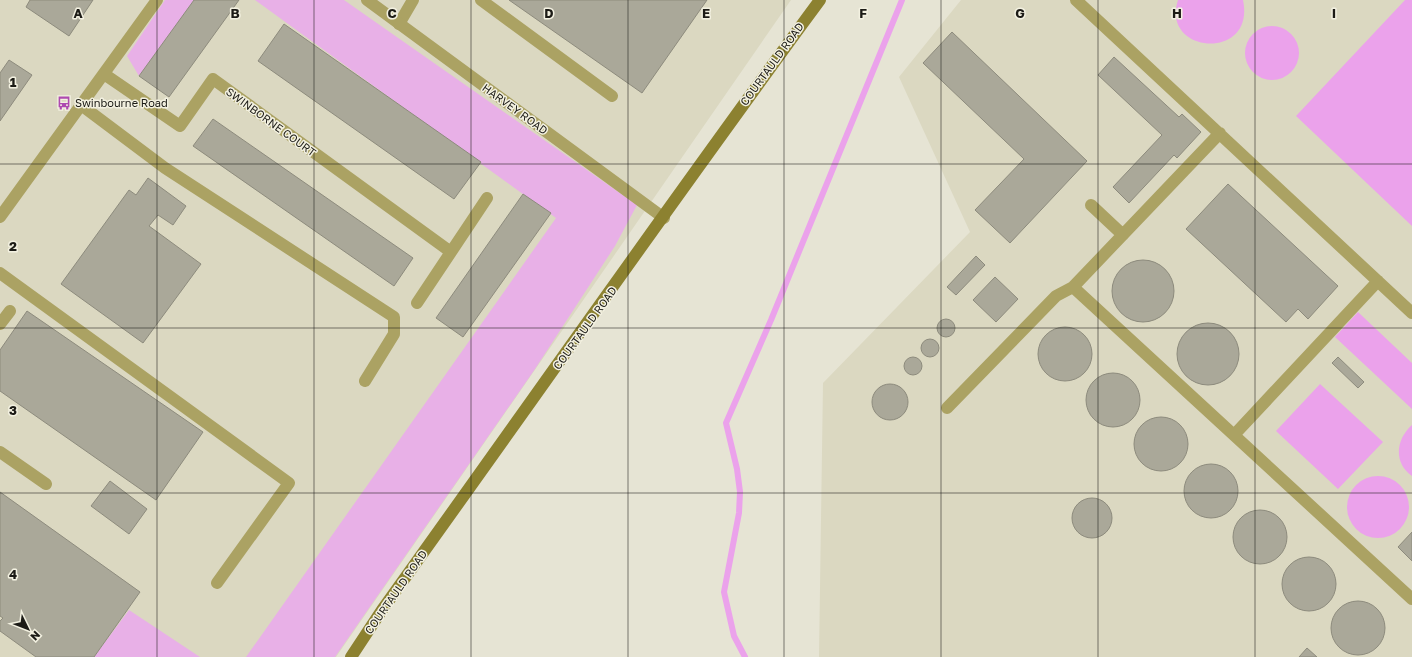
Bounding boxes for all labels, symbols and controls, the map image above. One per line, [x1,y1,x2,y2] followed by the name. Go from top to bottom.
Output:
[73,5,83,21] text: A
[230,5,240,21] text: B
[387,5,397,21] text: C
[544,5,554,21] text: D
[702,5,710,21] text: E
[859,5,867,21] text: F
[1015,5,1025,21] text: G
[1172,5,1182,21] text: H
[1332,5,1336,21] text: I
[737,20,806,108] street label: COURTAULD ROAD
[10,74,17,90] text: 1
[480,81,551,137] street label: HARVEY ROAD
[224,85,319,159] street label: SWINBORNE COURT
[56,95,72,111] bus stop icon: Swinbourne Road
[75,96,168,109] place label: Swinbourne Road
[9,238,17,254] text: 2
[550,284,619,372] street label: COURTAULD ROAD
[9,402,17,418] text: 3
[362,547,430,636] street label: COURTAULD ROAD
[9,566,17,582] text: 4
[8,609,48,649] north arrow
[28,629,43,644] text: N

